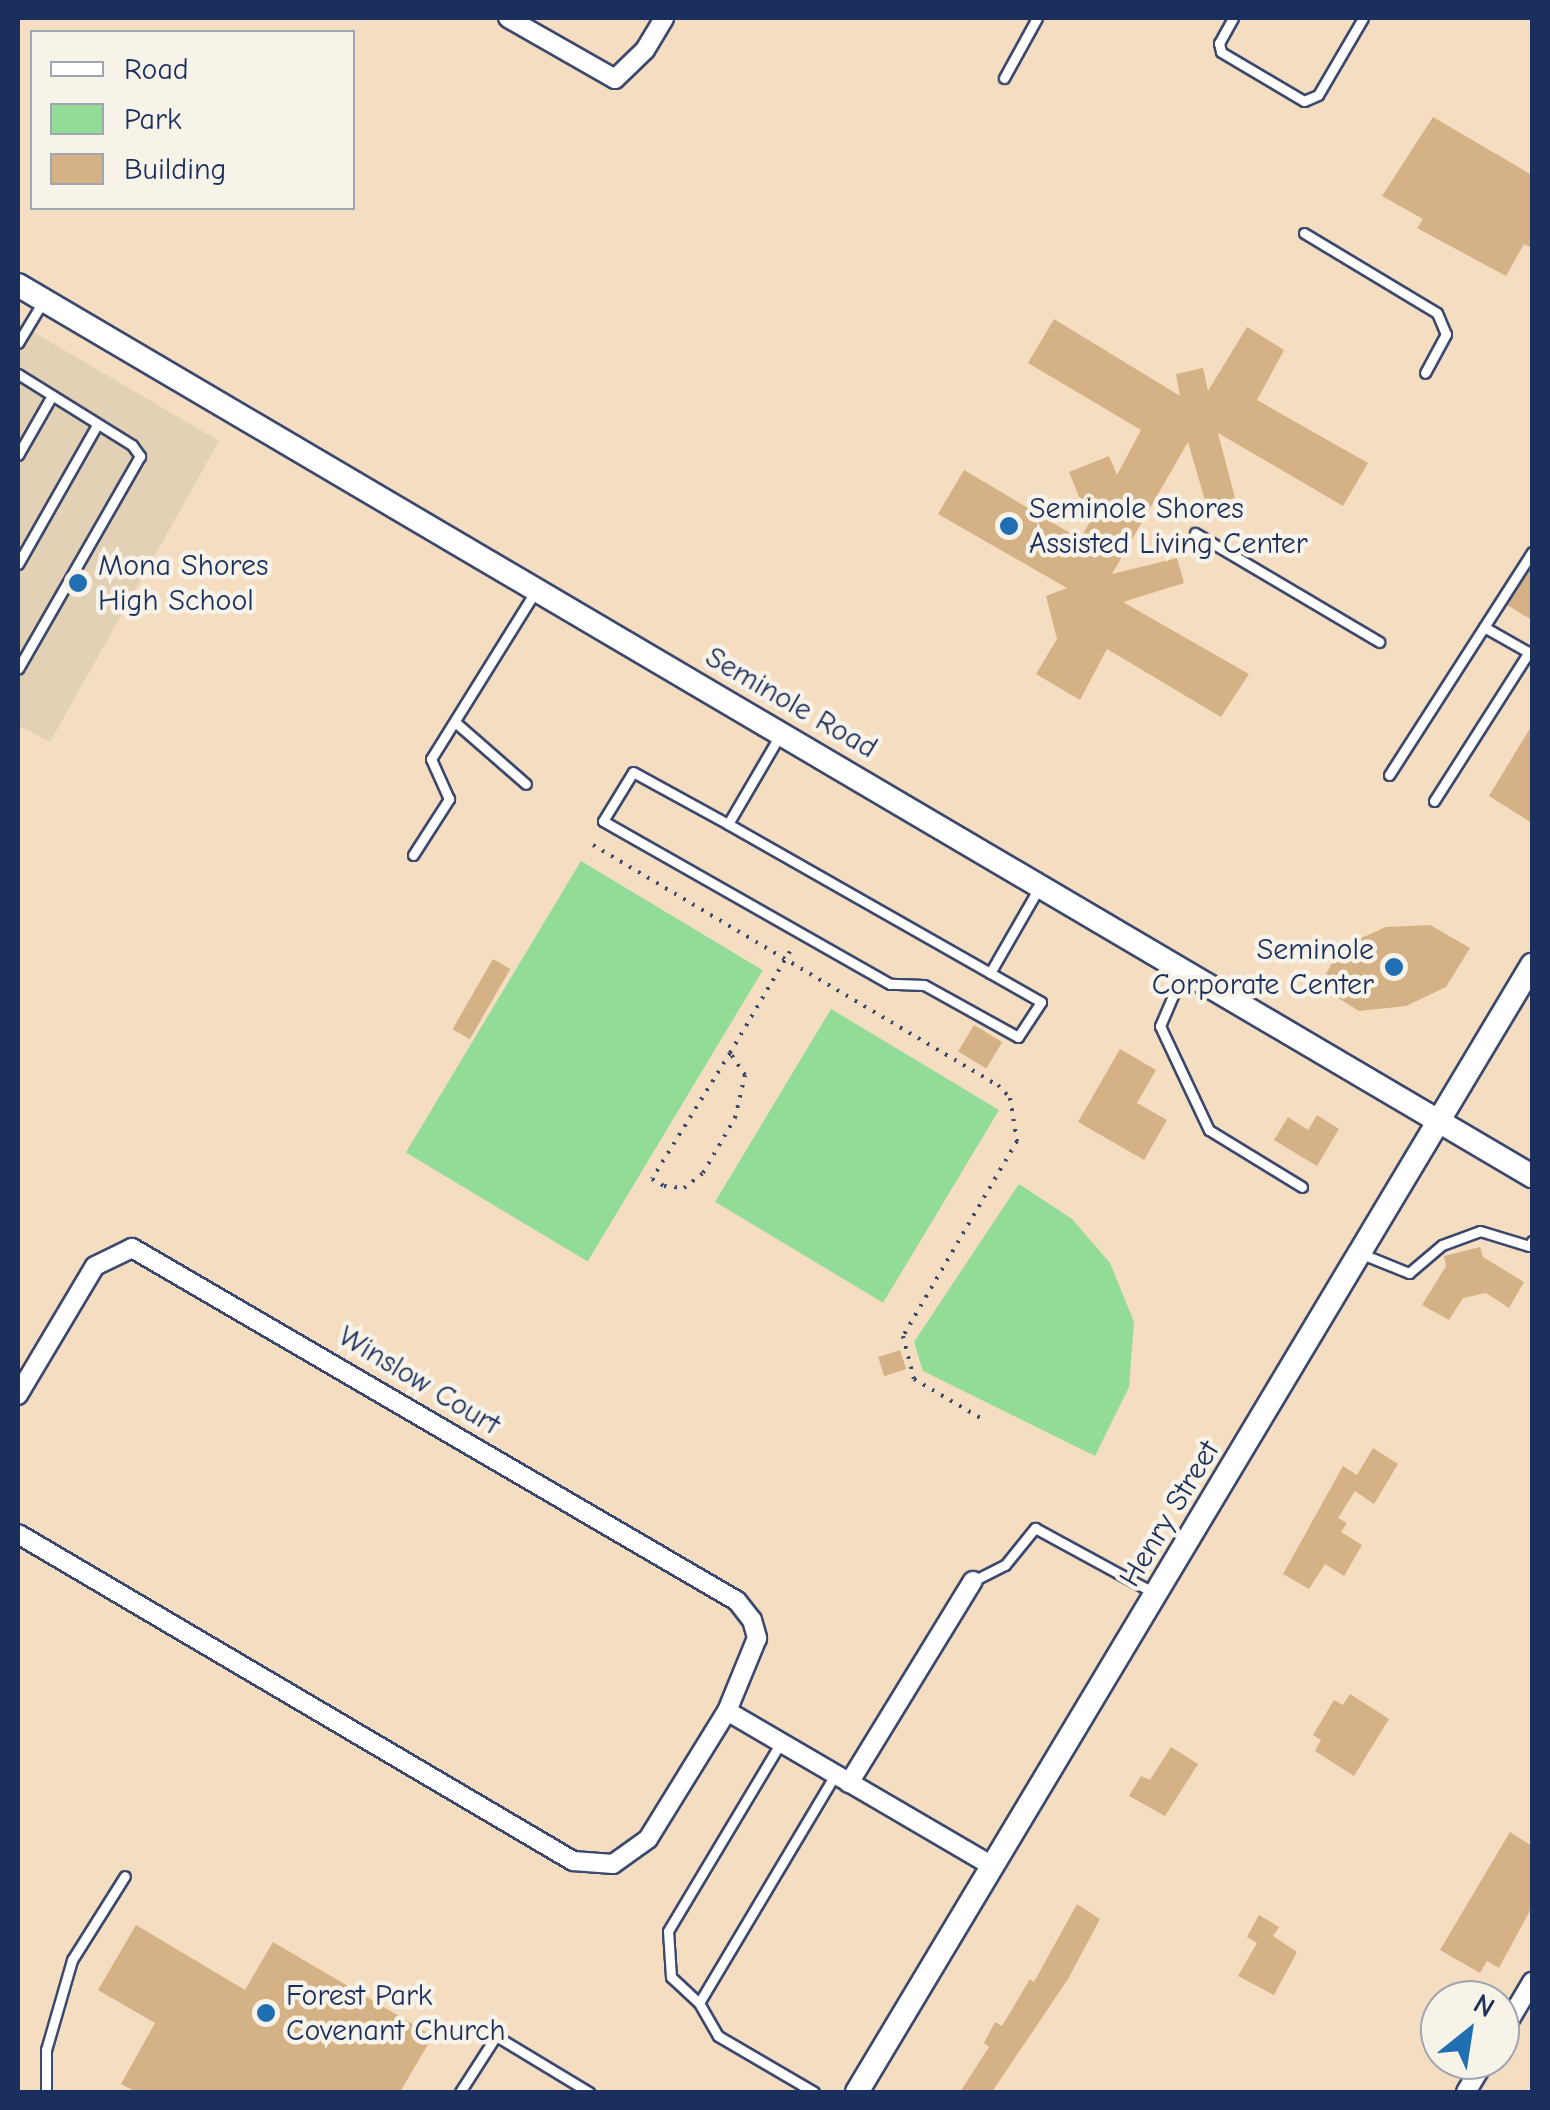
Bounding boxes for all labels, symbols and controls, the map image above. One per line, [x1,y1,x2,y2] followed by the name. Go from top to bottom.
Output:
[30,30,355,210] legend
[124,52,189,87] text: Road
[124,102,181,137] text: Park
[124,152,227,187] text: Building
[1029,491,1308,562] place label: Seminole Shores Assisted Living Center
[998,515,1020,537] marker: Seminole Shores Assisted Living Center
[98,548,268,618] place label: Mona Shores High School
[67,572,89,594] marker: Mona Shores High School
[699,639,883,767] street label: Seminole Road
[1152,932,1374,1002] place label: Seminole Corporate Center
[1383,956,1405,978] marker: Seminole Corporate Center
[332,1319,506,1443] street label: Winslow Court
[1112,1435,1228,1593] street label: Henry Street
[286,1978,506,2048] place label: Forest Park Covenant Church
[1420,1980,1520,2080] north arrow
[1468,1987,1500,2024] text: N
[255,2002,277,2024] marker: Forest Park Covenant Church

